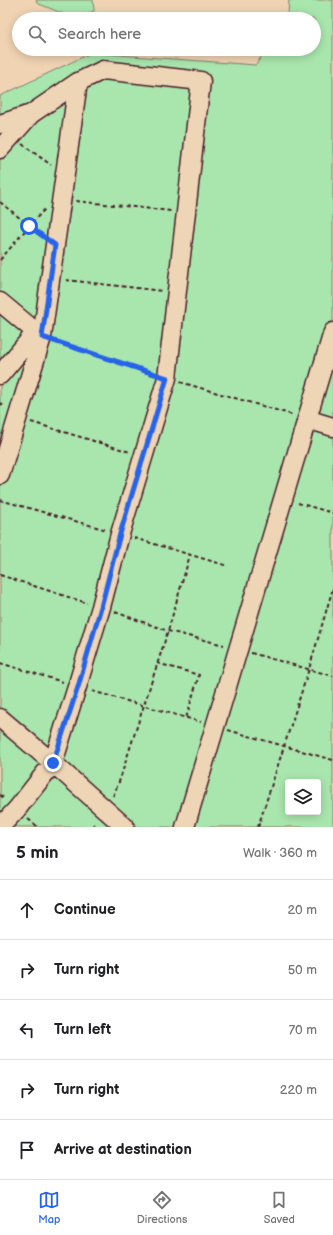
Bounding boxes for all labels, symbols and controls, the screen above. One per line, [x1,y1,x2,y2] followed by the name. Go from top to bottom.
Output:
[12,12,321,56] search box
[26,23,48,45] icon: search
[58,25,141,44] text: Search here
[20,217,38,235] route start
[44,754,62,772] route end
[285,779,321,815] map controls
[285,779,321,815] button: layers
[16,843,59,863] text: 5 min
[243,845,317,861] text: Walk · 360 m
[16,899,38,921] icon: ahead
[54,900,116,919] text: Continue
[287,902,317,918] text: 20 m
[16,959,38,981] icon: right
[54,960,119,979] text: Turn right
[288,962,317,978] text: 50 m
[16,1019,38,1041] icon: left
[54,1020,111,1039] text: Turn left
[289,1022,317,1038] text: 70 m
[16,1079,38,1101] icon: right
[54,1080,119,1099] text: Turn right
[280,1082,317,1098] text: 220 m
[16,1139,38,1161] icon: arrive
[54,1140,192,1159] text: Arrive at destination
[38,1189,60,1226] tab: Map
[137,1189,187,1226] tab: Directions
[264,1189,295,1226] tab: Saved

